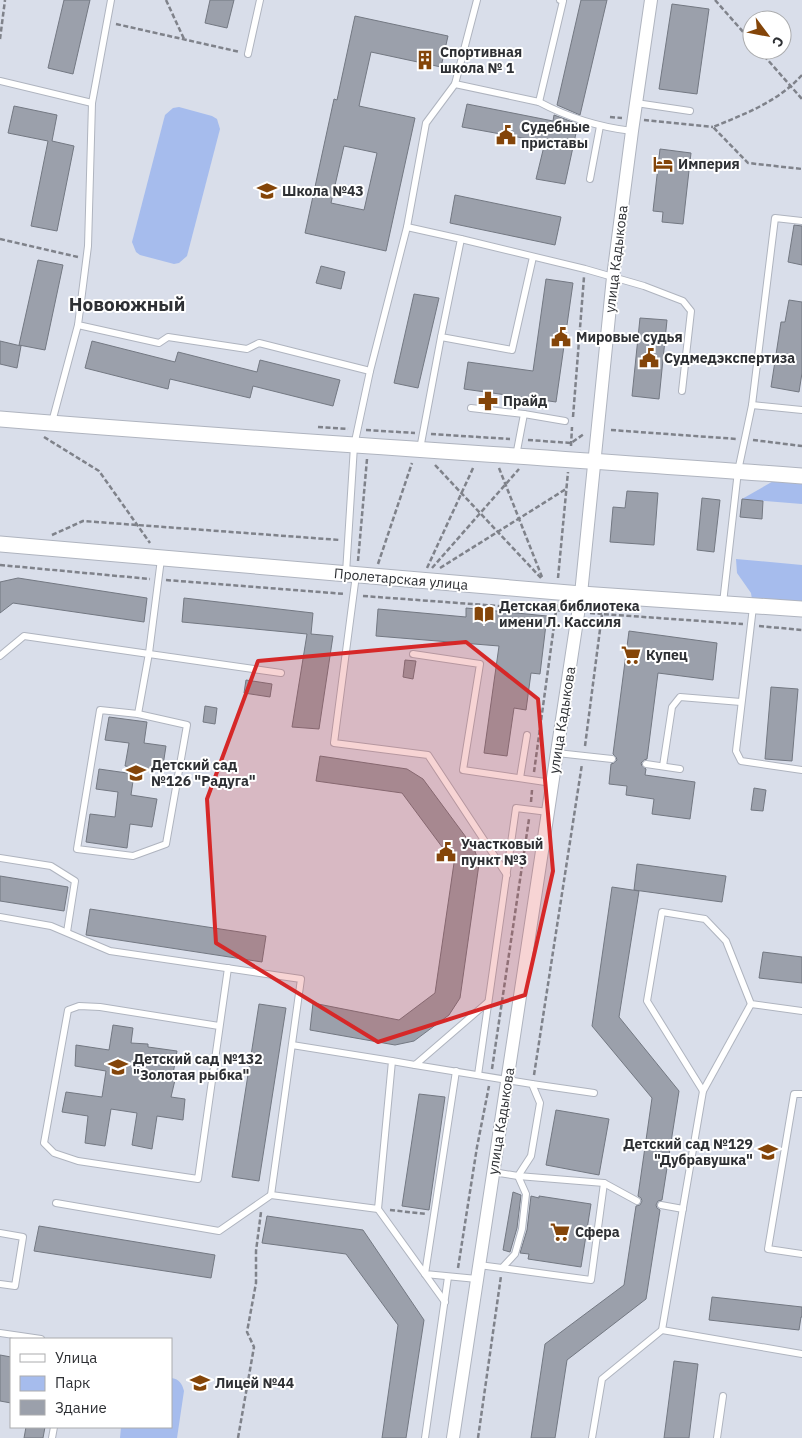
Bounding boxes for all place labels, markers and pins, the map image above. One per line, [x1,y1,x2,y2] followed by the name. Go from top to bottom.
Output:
[440,43,522,77] place label: Спортивная школа № 1
[414,49,436,71] building icon: Спортивная школа № 1
[521,118,590,152] place label: Судебные приставы
[495,124,517,146] public building icon: Судебные приставы
[652,153,674,175] hotel icon: Империя
[678,155,740,173] place label: Империя
[256,180,278,202] school or university icon: Школа №43
[282,182,364,200] place label: Школа №43
[550,326,572,348] public building icon: Мировые судья
[576,328,683,346] place label: Мировые судья
[638,347,660,369] public building icon: Судмедэкспертиза
[664,349,795,367] place label: Судмедэкспертиза
[477,390,499,412] pharmacy icon: Прайд
[503,392,547,410] place label: Прайд
[499,597,640,631] place label: Детская библиотека имени Л. Кассиля
[473,603,495,625] library icon: Детская библиотека имени Л. Кассиля
[620,644,642,666] supermarket icon: Купец
[646,646,688,664] place label: Купец
[151,756,256,790] place label: Детский сад №126 "Радуга"
[125,762,147,784] school or university icon: Детский сад №126 "Радуга"
[461,835,543,869] place label: Участковый пункт №3
[435,841,457,863] public building icon: Участковый пункт №3
[133,1050,263,1084] place label: Детский сад №132 "Золотая рыбка"
[107,1056,129,1078] school or university icon: Детский сад №132 "Золотая рыбка"
[623,1135,753,1169] place label: Детский сад №129 "Дубравушка"
[757,1141,779,1163] school or university icon: Детский сад №129 "Дубравушка"
[549,1221,571,1243] supermarket icon: Сфера
[575,1223,620,1241] place label: Сфера
[189,1372,211,1394] school or university icon: Лицей №44
[215,1374,294,1392] place label: Лицей №44

